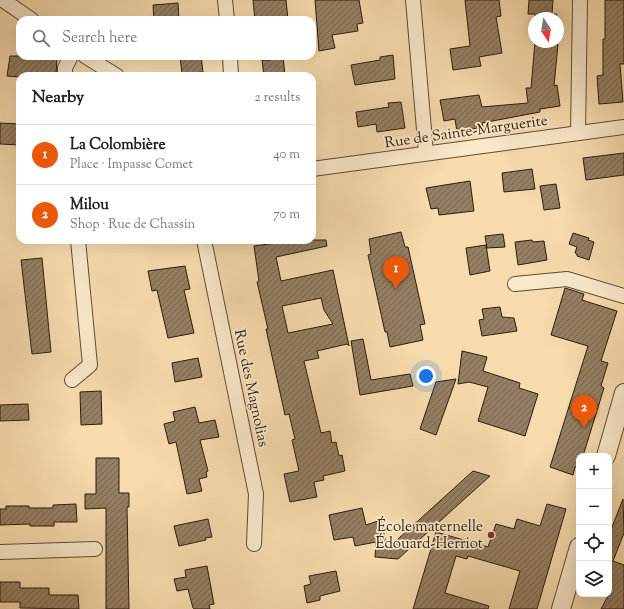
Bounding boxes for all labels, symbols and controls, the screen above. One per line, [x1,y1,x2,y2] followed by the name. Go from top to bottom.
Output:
[528,12,564,48] north arrow
[16,16,316,60] search box
[30,27,52,49] icon: search
[62,28,137,49] text: Search here
[32,86,84,110] text: Nearby
[255,89,300,107] text: 2 results
[383,111,549,154] street label: Rue de Sainte-Marguerite
[70,135,165,156] text: La Colombière
[43,146,47,164] text: 1
[273,146,300,164] text: 40 m
[70,156,193,174] text: Place · Impasse Comet
[70,195,109,216] text: Milou
[42,206,48,224] text: 2
[273,206,300,224] text: 70 m
[70,216,195,234] text: Shop · Rue de Chassin
[383,256,409,289] pin: 1
[228,328,273,449] street label: Rue des Magnolias
[416,366,436,386] your location
[571,395,597,428] pin: 2
[576,453,612,597] map controls
[576,453,612,489] button: +
[576,489,612,525] button: −
[375,516,483,555] place label: École maternelle Édouard-Herriot
[576,525,612,561] button: locate
[486,530,496,540] marker: École maternelle Édouard-Herriot
[576,561,612,597] button: layers

